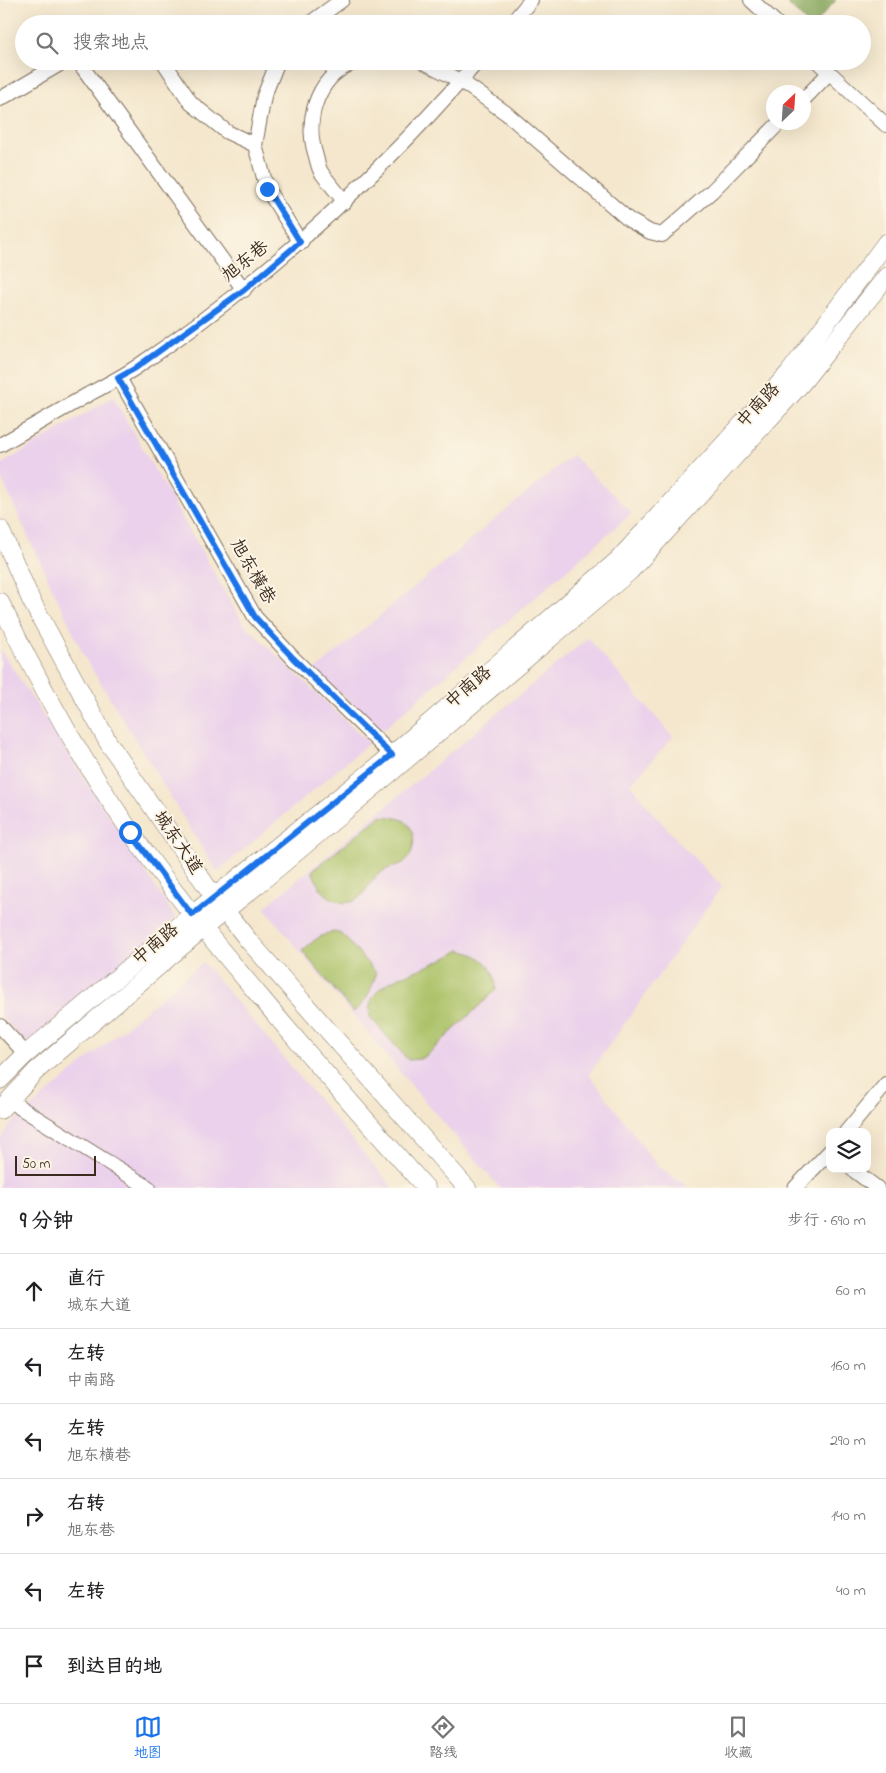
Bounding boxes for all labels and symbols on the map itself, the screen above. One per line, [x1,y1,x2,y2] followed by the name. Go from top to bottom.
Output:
[766,85,811,130] north arrow
[256,178,279,201] route end
[217,235,275,289] street label: 旭东巷
[731,377,787,435] street label: 中南路
[223,534,281,610] street label: 旭东横巷
[440,660,498,716] street label: 中南路
[146,806,208,880] street label: 城东大道
[119,821,142,844] route start
[127,918,185,972] street label: 中南路
[15,1153,96,1176] scale bar

